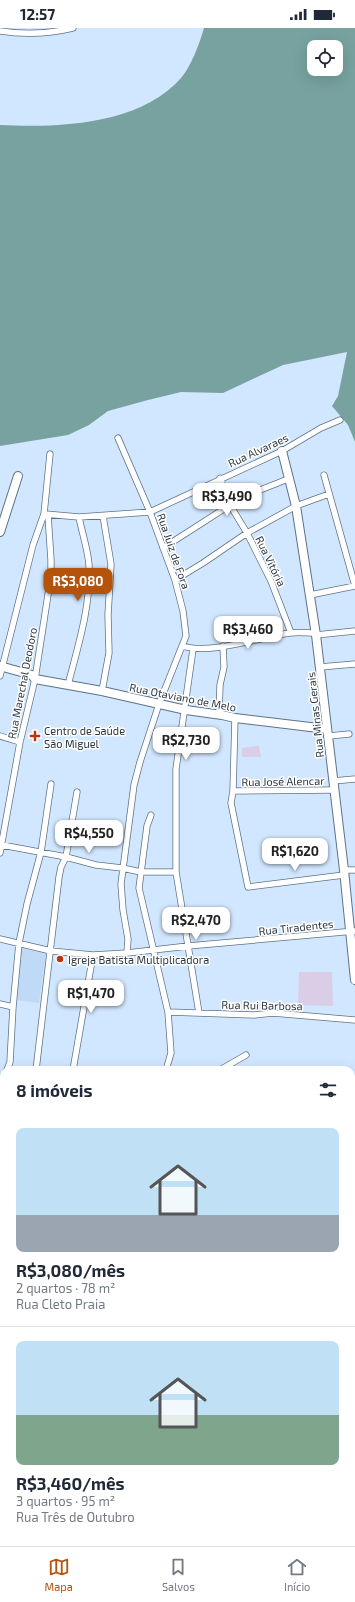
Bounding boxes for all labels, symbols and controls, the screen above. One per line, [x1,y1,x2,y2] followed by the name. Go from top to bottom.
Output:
[20,5,55,23] text: 12:57
[307,40,343,76] map controls
[307,40,343,76] button: locate
[226,430,291,470] street label: Rua Alvaraes
[190,483,264,517] pin: R$3,490
[202,488,252,504] text: R$3,490
[155,511,193,591] street label: Rua Juiz de Fora
[253,534,289,588] street label: Rua Vitória
[41,568,115,602] pin: R$3,080
[53,573,103,589] text: R$3,080
[211,616,285,650] pin: R$3,460
[223,621,273,637] text: R$3,460
[5,626,39,740] street label: Rua Marechal Deodoro
[304,671,326,758] street label: Rua Minas Gerais
[128,680,238,714] street label: Rua Otaviano de Melo
[44,724,125,750] place label: Centro de Saúde São Miguel
[149,727,223,761] pin: R$2,730
[29,730,41,742] marker: Centro de Saúde São Miguel
[162,732,210,748] text: R$2,730
[241,774,325,788] street label: Rua José Alencar
[52,820,126,854] pin: R$4,550
[64,825,114,841] text: R$4,550
[258,838,332,872] pin: R$1,620
[271,843,319,859] text: R$1,620
[159,907,233,941] pin: R$2,470
[171,912,221,928] text: R$2,470
[258,917,334,937] street label: Rua Tiradentes
[68,953,209,967] place label: Igreja Batista Multiplicadora
[55,954,65,964] marker: Igreja Batista Multiplicadora
[54,980,128,1014] pin: R$1,470
[67,985,115,1001] text: R$1,470
[221,998,303,1012] street label: Rua Rui Barbosa
[317,1079,339,1101] icon: filters
[16,1080,93,1100] text: 8 imóveis
[142,1154,214,1226] icon: home
[16,1260,125,1280] text: R$3,080/mês
[16,1280,115,1296] text: 2 quartos · 78 m²
[16,1296,105,1312] text: Rua Cleto Praia
[142,1367,214,1439] icon: home
[16,1473,125,1493] text: R$3,460/mês
[16,1493,115,1509] text: 3 quartos · 95 m²
[16,1509,135,1525] text: Rua Três de Outubro
[45,1556,73,1593] tab: Mapa
[162,1556,195,1593] tab: Salvos
[284,1556,310,1593] tab: Início

